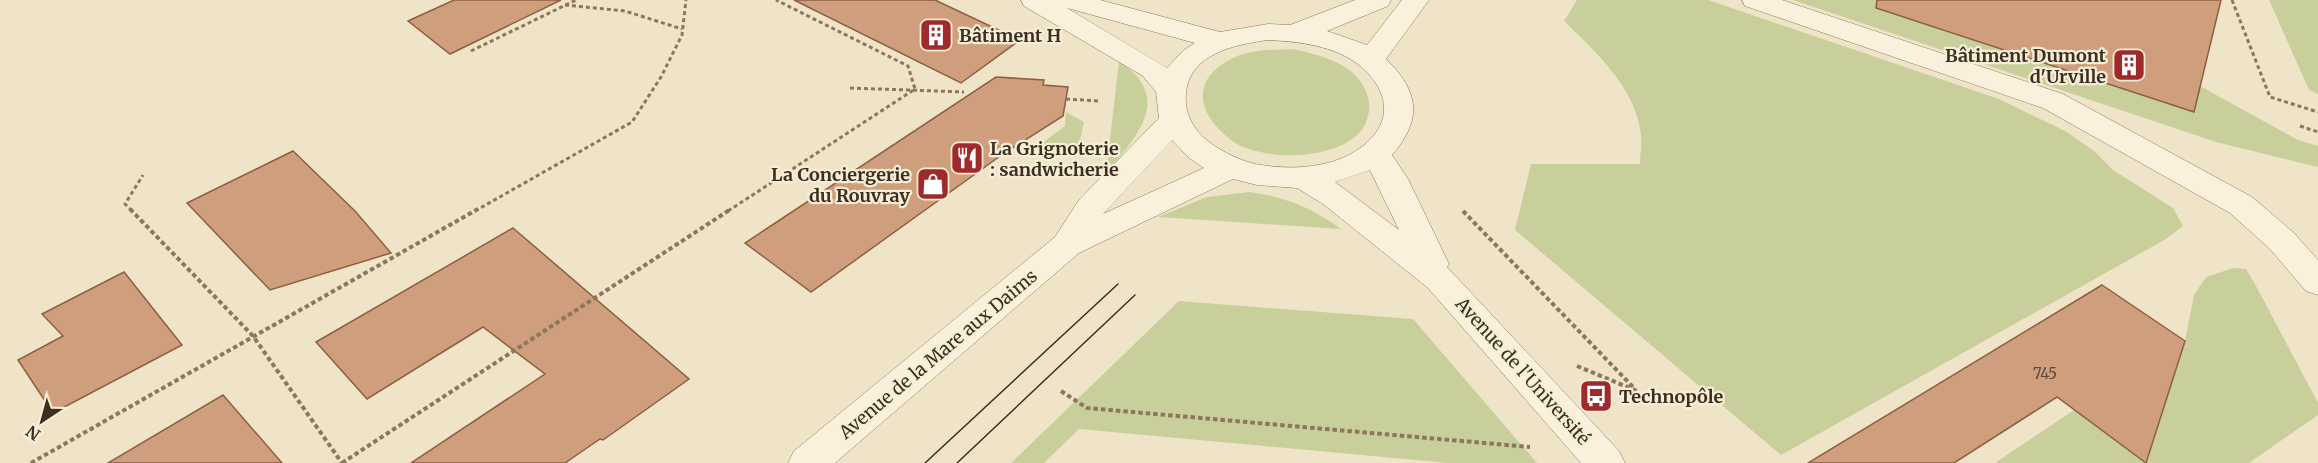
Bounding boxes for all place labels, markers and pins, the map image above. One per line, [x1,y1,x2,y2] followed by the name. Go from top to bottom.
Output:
[918,17,954,53] building icon: Bâtiment H
[959,24,1062,47] place label: Bâtiment H
[1945,44,2107,88] place label: Bâtiment Dumont d'Urville
[2111,47,2147,83] building icon: Bâtiment Dumont d'Urville
[990,137,1119,181] place label: La Grignoterie : sandwicherie
[949,140,985,176] restaurant icon: La Grignoterie : sandwicherie
[771,163,910,207] place label: La Conciergerie du Rouvray
[915,166,951,202] shop icon: La Conciergerie du Rouvray
[1578,378,1614,414] bus stop icon: Technopôle
[1619,385,1723,408] place label: Technopôle

